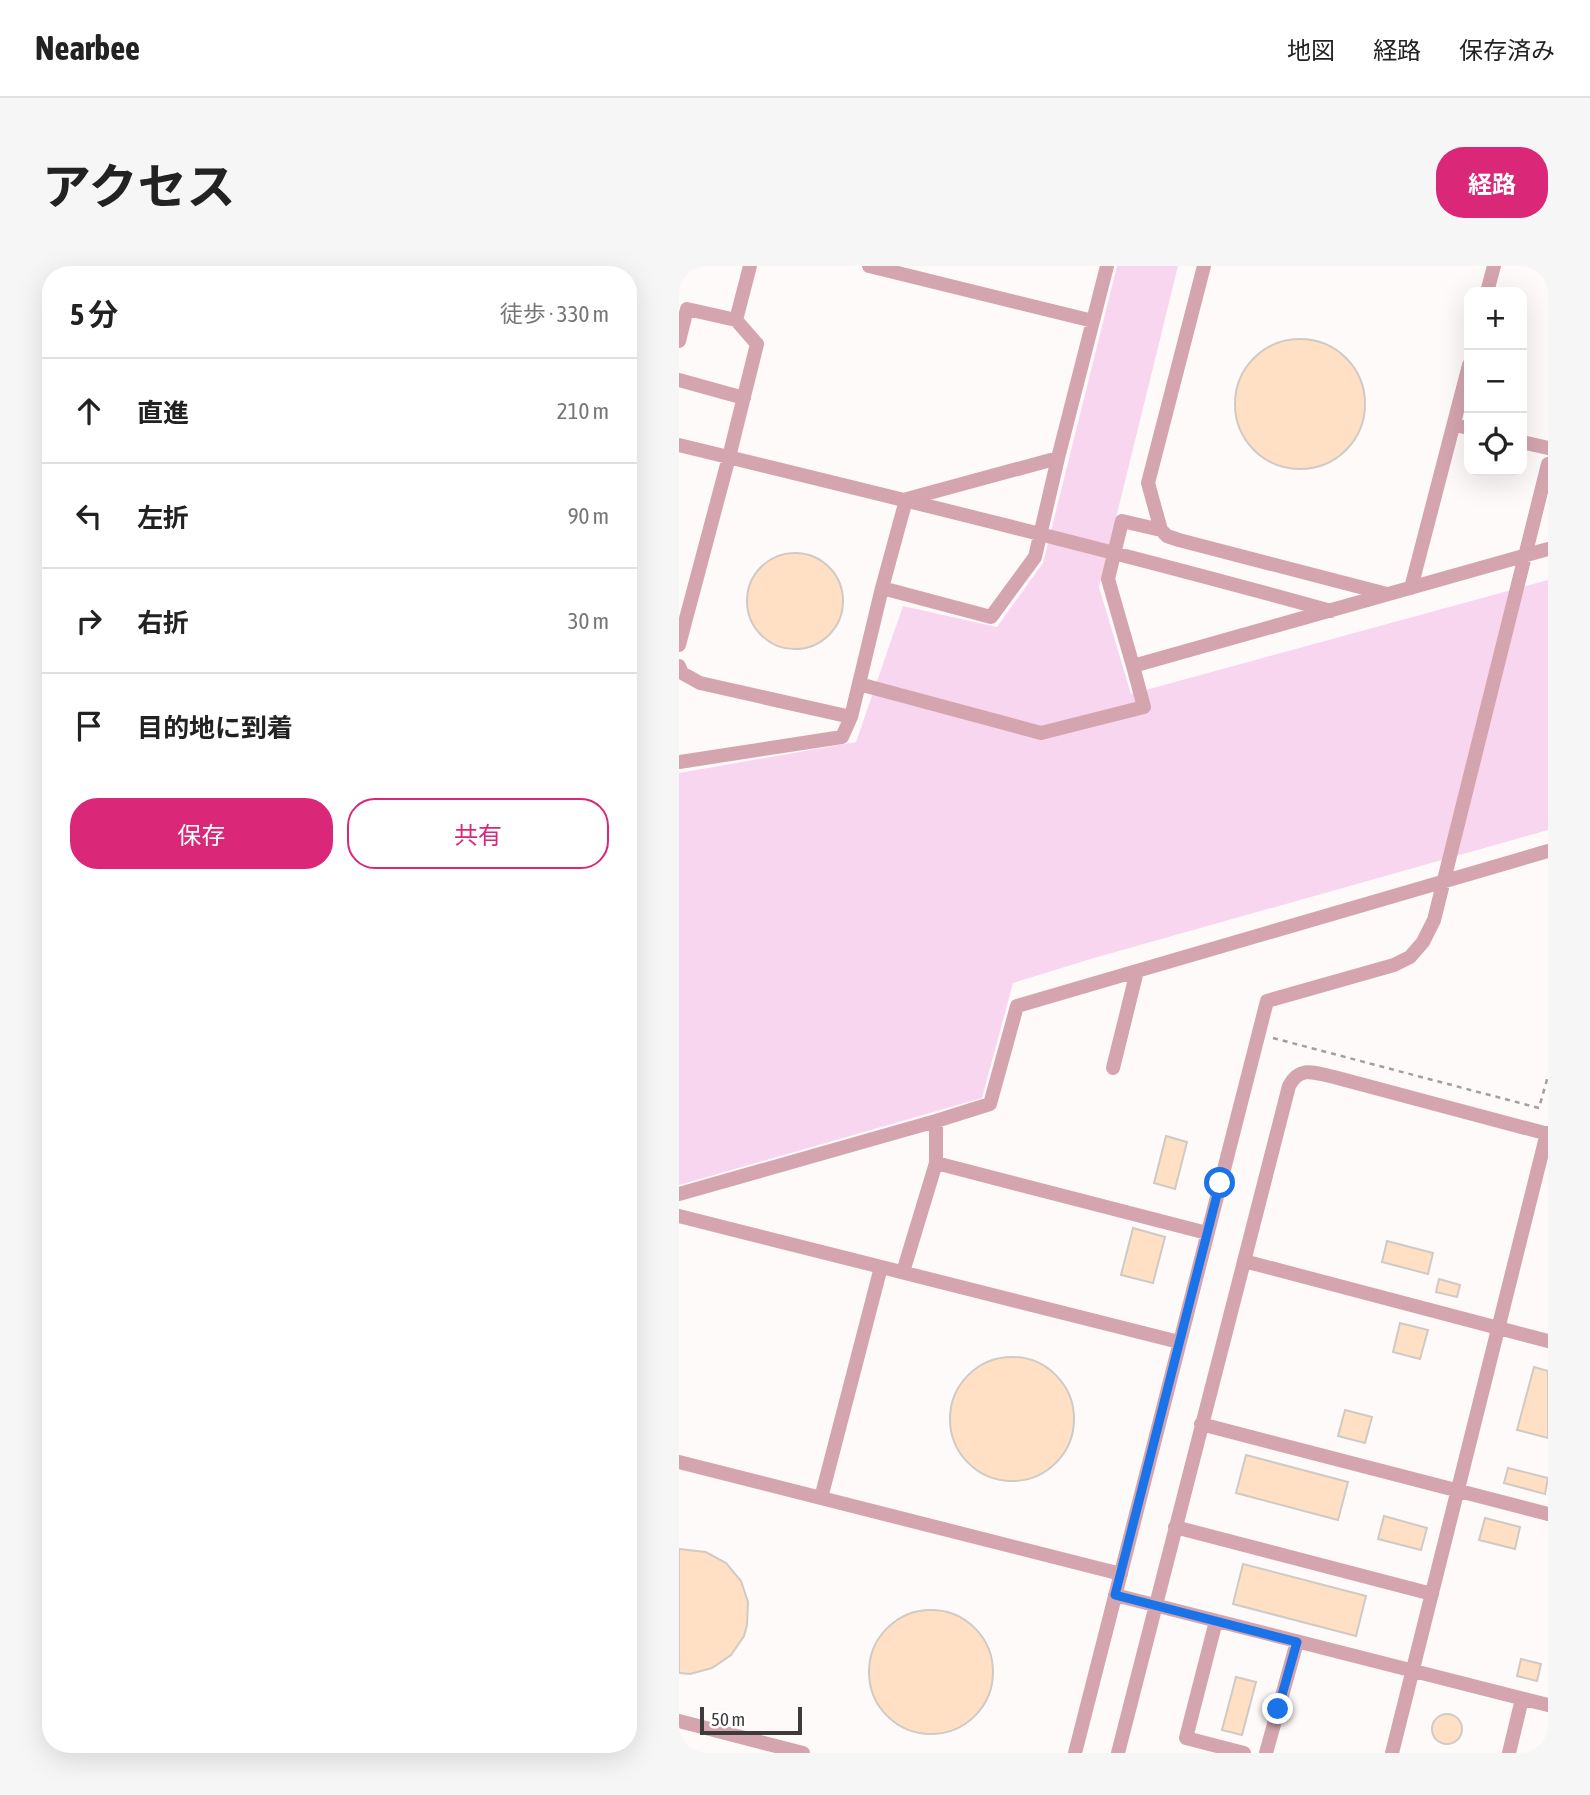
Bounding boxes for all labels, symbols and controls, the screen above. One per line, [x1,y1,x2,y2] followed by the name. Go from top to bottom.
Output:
[35,29,140,67] text: Nearbee
[1287,37,1335,64] text: 地図
[1373,37,1421,64] text: 経路
[1459,37,1555,64] text: 保存済み
[1436,147,1548,218] button: 経路
[42,158,236,214] text: アクセス
[1464,287,1527,476] map controls
[1464,287,1527,350] button: +
[70,297,118,331] text: 5 分
[500,301,609,327] text: 徒歩 · 330 m
[1464,350,1527,413] button: −
[70,392,108,430] icon: ahead
[137,398,189,428] text: 直進
[557,398,609,424] text: 210 m
[1464,413,1527,476] button: locate
[70,497,108,535] icon: left
[137,503,189,533] text: 左折
[568,503,609,529] text: 90 m
[70,602,108,640] icon: right
[137,608,189,638] text: 右折
[568,608,609,634] text: 30 m
[70,707,108,745] icon: arrive
[137,713,293,743] text: 目的地に到着
[70,798,333,869] button: 保存
[347,798,609,869] button: 共有
[1204,1167,1235,1198] route start
[1262,1693,1293,1724] route end
[700,1704,801,1736] scale bar
[711,1708,745,1730] text: 50 m

